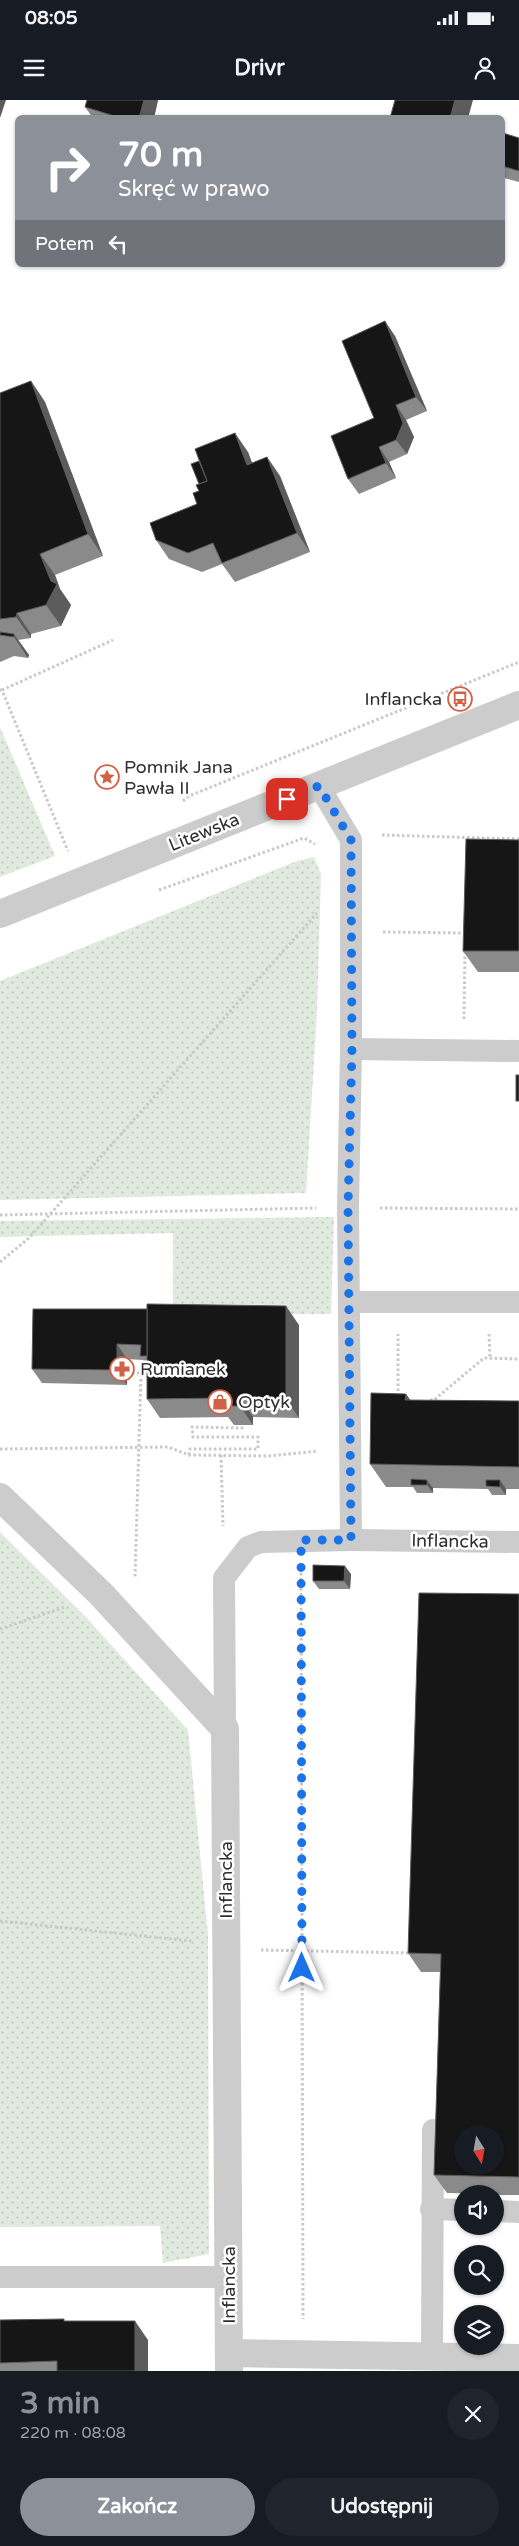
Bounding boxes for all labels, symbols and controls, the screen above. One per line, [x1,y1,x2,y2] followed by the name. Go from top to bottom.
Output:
[25,7,78,29] text: 08:05
[20,54,48,82] icon: menu
[471,54,499,82] icon: person
[234,55,285,81] text: Drivr
[118,134,203,176] text: 70 m
[35,135,100,200] icon: right
[118,176,270,202] text: Skręć w prawo
[104,230,132,258] icon: left
[35,233,94,255] text: Potem
[447,686,473,712] bus stop icon: Inflancka
[364,688,442,710] place label: Inflancka
[124,756,233,799] place label: Pomnik Jana Pawła II
[94,764,120,790] place icon: Pomnik Jana Pawła II
[266,778,308,820] pin
[273,785,301,813] icon: arrive
[165,808,243,856] street label: Litewska
[109,1356,135,1382] pharmacy icon: Rumianek
[140,1358,226,1380] place label: Rumianek
[207,1389,233,1415] shop icon: Optyk
[238,1391,290,1413] place label: Optyk
[411,1529,489,1553] street label: Inflancka
[215,1841,237,1919] street label: Inflancka
[275,1941,327,1993] position arrow
[454,2125,504,2175] north arrow
[454,2125,504,2355] map controls
[454,2185,504,2235] button: sound
[454,2245,504,2295] button: search
[218,2246,240,2324] street label: Inflancka
[454,2305,504,2355] button: layers
[20,2385,100,2422] text: 3 min
[447,2388,499,2440] button: close
[20,2423,126,2443] text: 220 m · 08:08
[20,2478,255,2536] button: Zakończ
[265,2478,499,2536] button: Udostępnij

